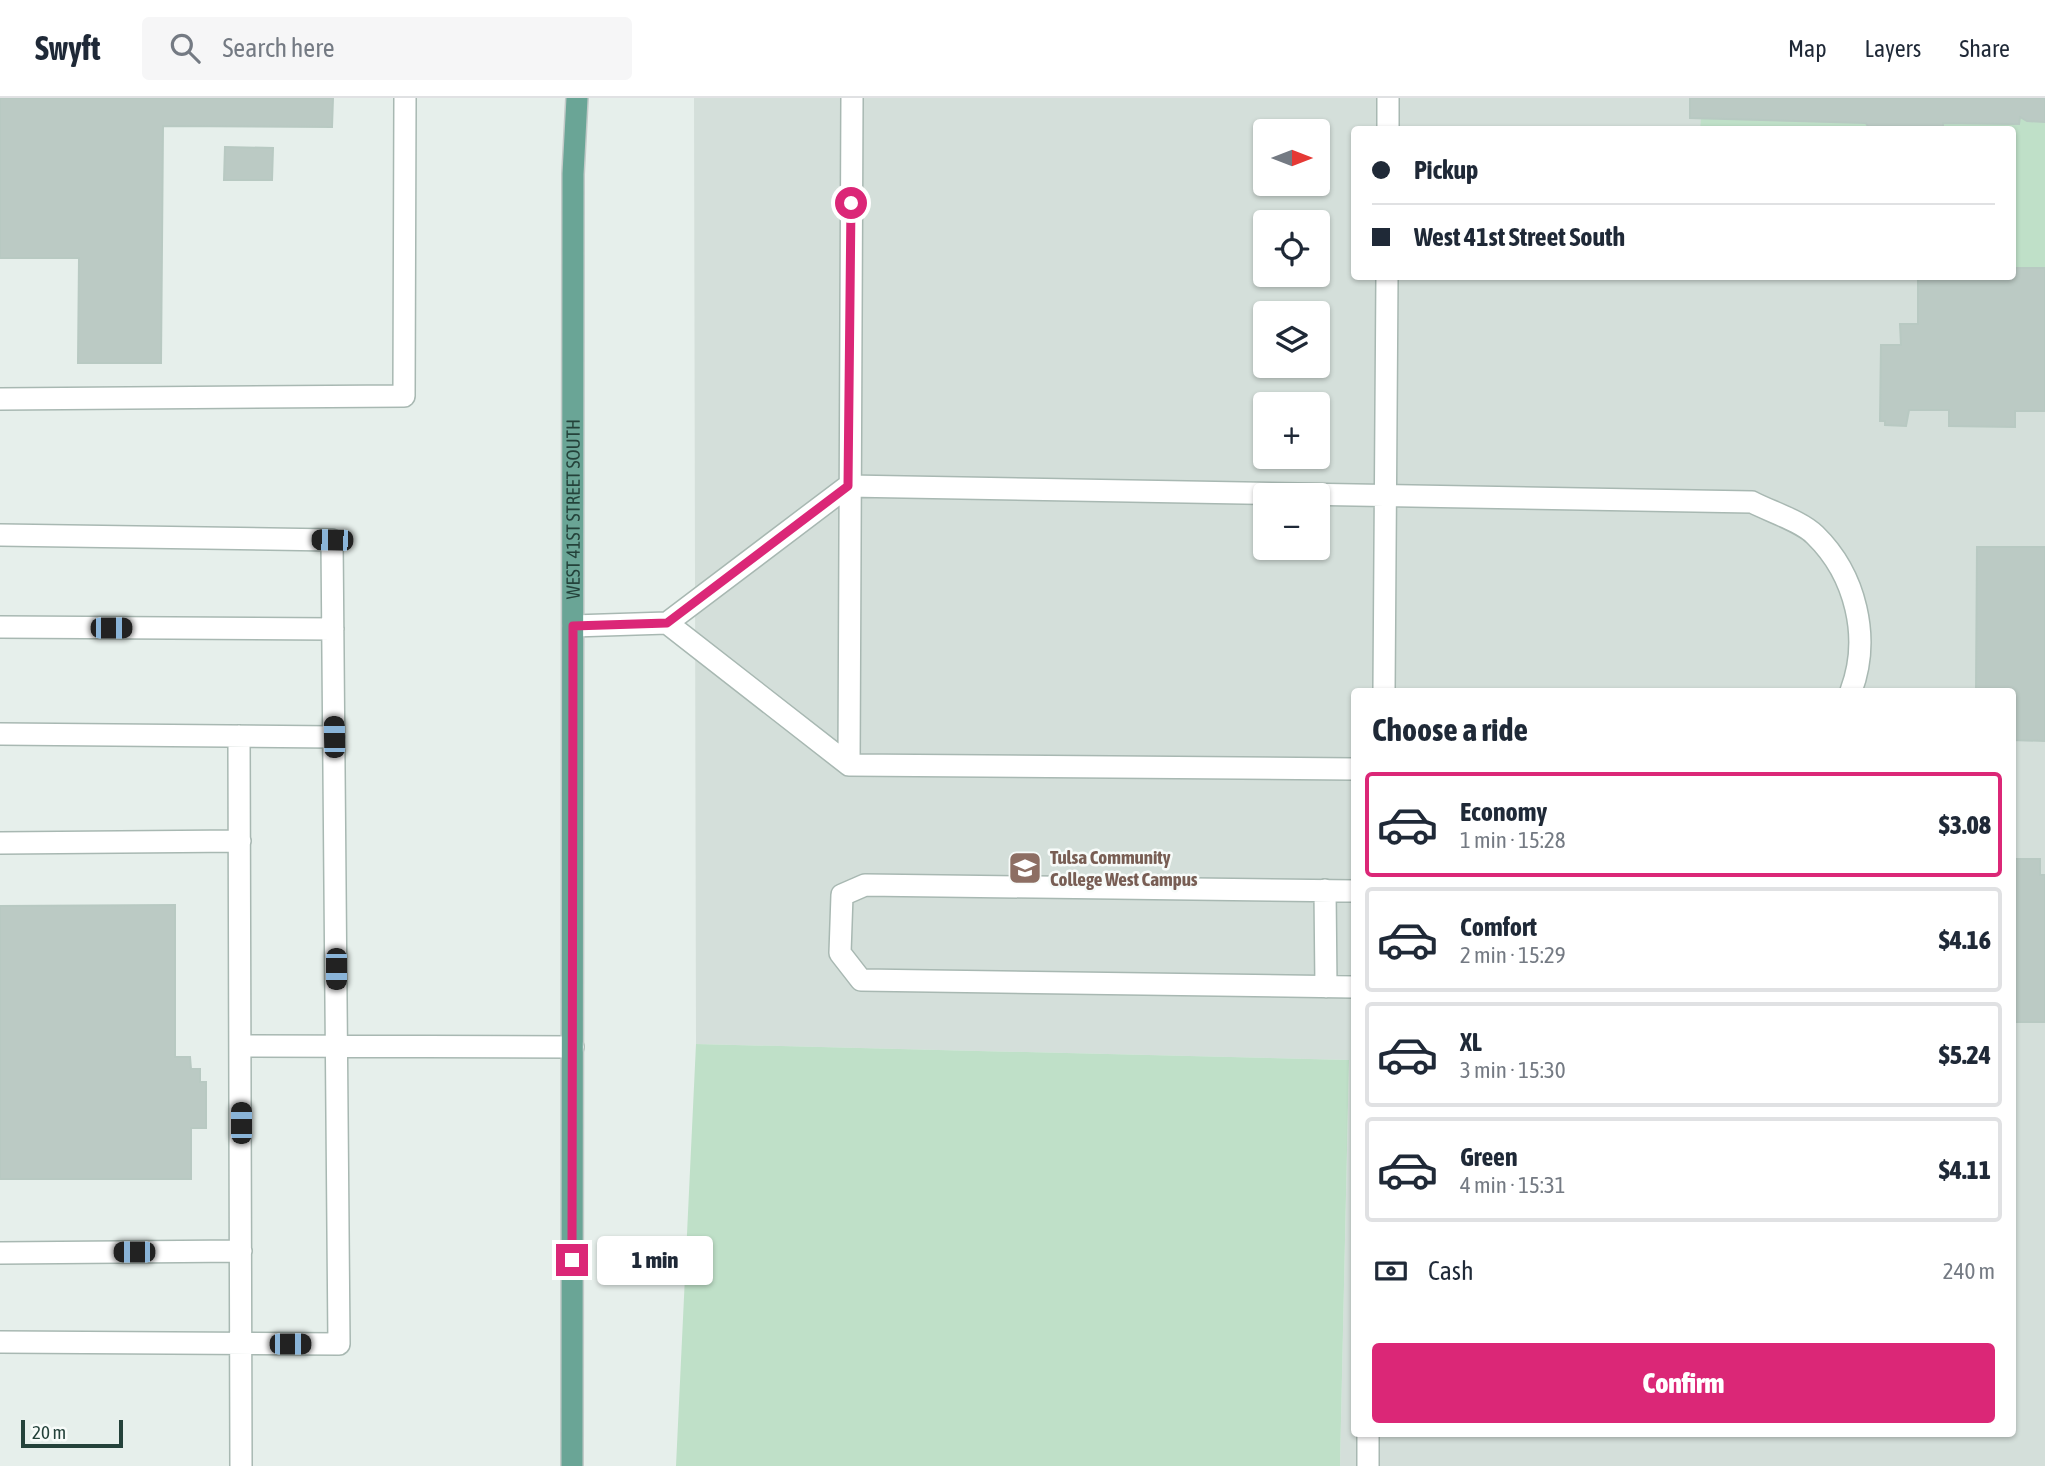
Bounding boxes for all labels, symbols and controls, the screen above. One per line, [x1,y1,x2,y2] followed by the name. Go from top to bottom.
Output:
[142,17,632,80] search box
[35,29,100,67] text: Swyft
[166,29,204,67] icon: search
[222,33,335,63] text: Search here
[1788,35,1827,62] text: Map
[1865,35,1921,62] text: Layers
[1959,35,2010,62] text: Share
[1253,119,1330,196] north arrow
[1253,119,1330,560] map controls
[1414,155,1478,185] text: Pickup
[835,187,867,219] route start
[1253,210,1330,287] button: locate
[1414,222,1625,252] text: West 41st Street South
[1253,301,1330,378] button: layers
[1253,392,1330,469] button: +
[562,419,584,599] street label: WEST 41ST STREET SOUTH
[1253,483,1330,560] button: −
[311,529,354,551] car
[91,618,133,639] car
[1372,711,1528,748] text: Choose a ride
[324,716,345,758] car
[1376,793,1439,856] icon: car
[1460,797,1547,827] text: Economy
[1939,810,1991,840] text: $3.08
[1460,827,1566,853] text: 1 min · 15:28
[1050,846,1198,890] place label: Tulsa Community College West Campus
[1006,849,1044,887] school or university icon: Tulsa Community College West Campus
[1376,908,1439,971] icon: car
[1460,912,1537,942] text: Comfort
[1939,925,1991,955] text: $4.16
[1460,942,1566,968] text: 2 min · 15:29
[326,948,347,990] car
[1376,1023,1439,1086] icon: car
[1460,1027,1482,1057] text: XL
[1939,1040,1991,1070] text: $5.24
[1460,1057,1566,1083] text: 3 min · 15:30
[231,1102,252,1144] car
[1376,1138,1439,1201] icon: car
[1460,1142,1518,1172] text: Green
[1939,1155,1991,1185] text: $4.11
[1460,1172,1566,1198] text: 4 min · 15:31
[596,1236,712,1284] callout: 1 min
[114,1242,156,1263] car
[556,1244,588,1276] route end
[632,1247,678,1273] text: 1 min
[1372,1252,1410,1290] icon: cash
[1428,1256,1474,1286] text: Cash
[1943,1258,1995,1284] text: 240 m
[270,1334,312,1355] car
[1372,1343,1995,1423] button: Confirm
[21,1417,122,1449] scale bar
[32,1421,66,1443] text: 20 m

